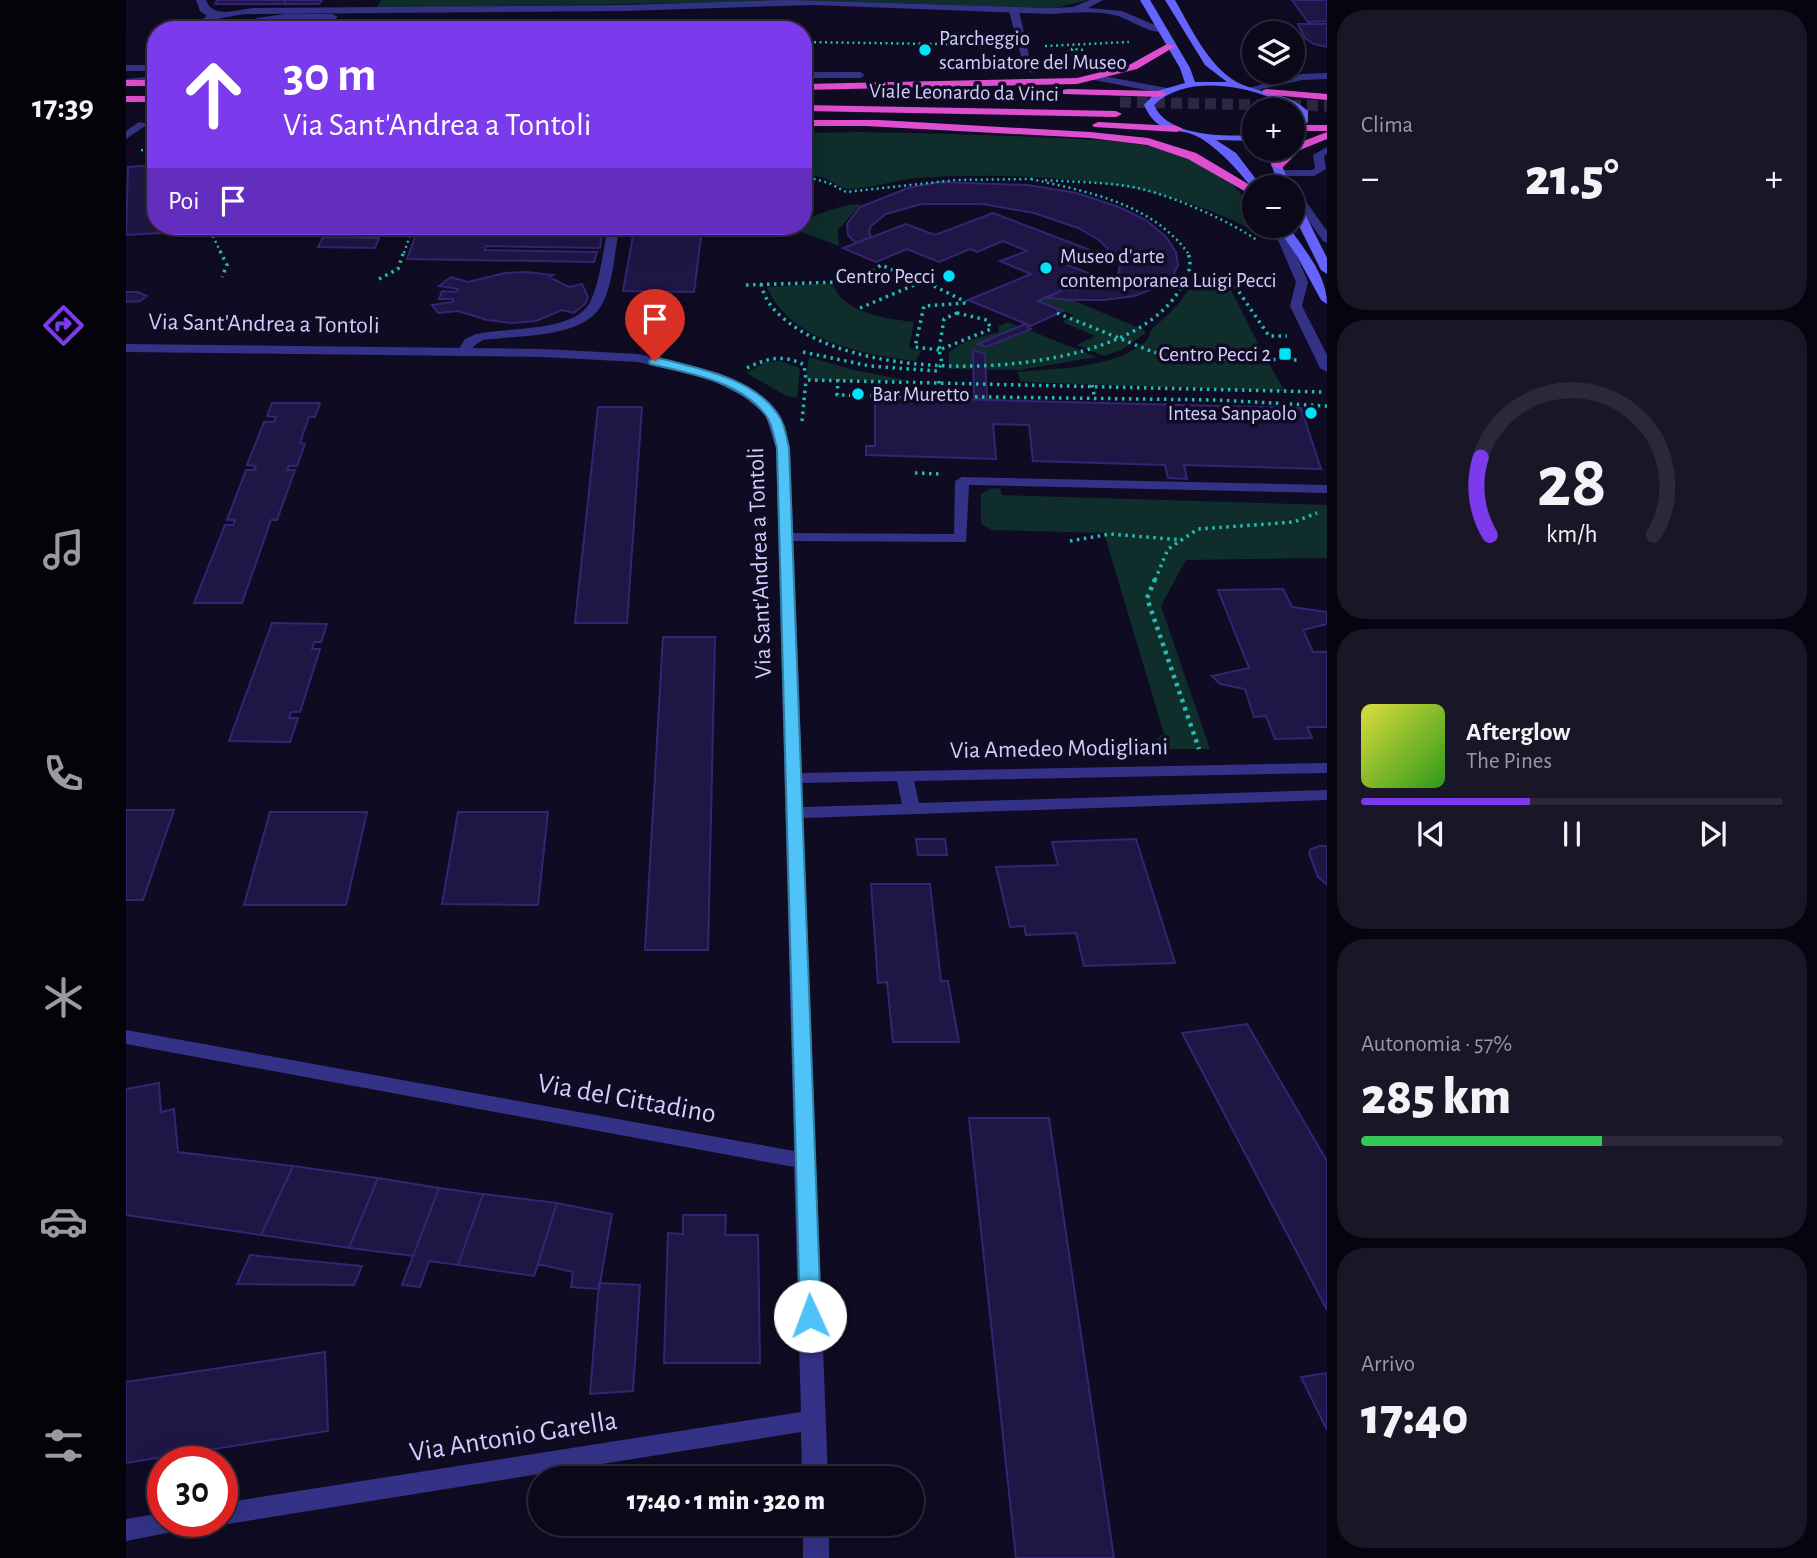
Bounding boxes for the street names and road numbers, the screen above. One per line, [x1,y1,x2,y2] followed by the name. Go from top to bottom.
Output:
[869,80,1059,105] street label: Viale Leonardo da Vinci
[148,310,380,338] street label: Via Sant'Andrea a Tontoli
[744,447,776,679] street label: Via Sant'Andrea a Tontoli
[950,735,1168,763] street label: Via Amedeo Modigliani
[535,1069,718,1128] street label: Via del Cittadino
[407,1407,619,1467] street label: Via Antonio Garella

